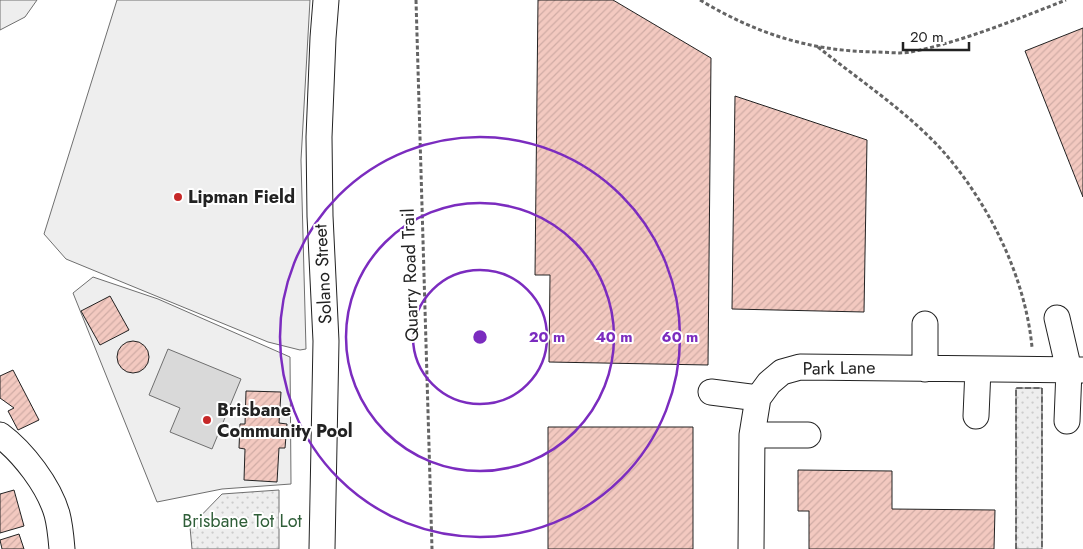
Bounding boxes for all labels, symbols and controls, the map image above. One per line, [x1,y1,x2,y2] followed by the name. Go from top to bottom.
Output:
[903,20,969,52] scale bar
[910,26,944,48] text: 20 m
[188,184,295,210] place label: Lipman Field
[172,191,184,203] marker: Lipman Field
[395,208,425,342] street label: Quarry Road Trail
[307,223,339,325] street label: Solano Street
[529,326,565,348] text: 20 m
[595,326,633,348] text: 40 m
[662,326,698,348] text: 60 m
[471,328,489,346] centre of rings
[802,354,876,382] street label: Park Lane
[217,397,353,444] place label: Brisbane Community Pool
[201,414,213,426] marker: Brisbane Community Pool
[182,508,302,534] park label: Brisbane Tot Lot

